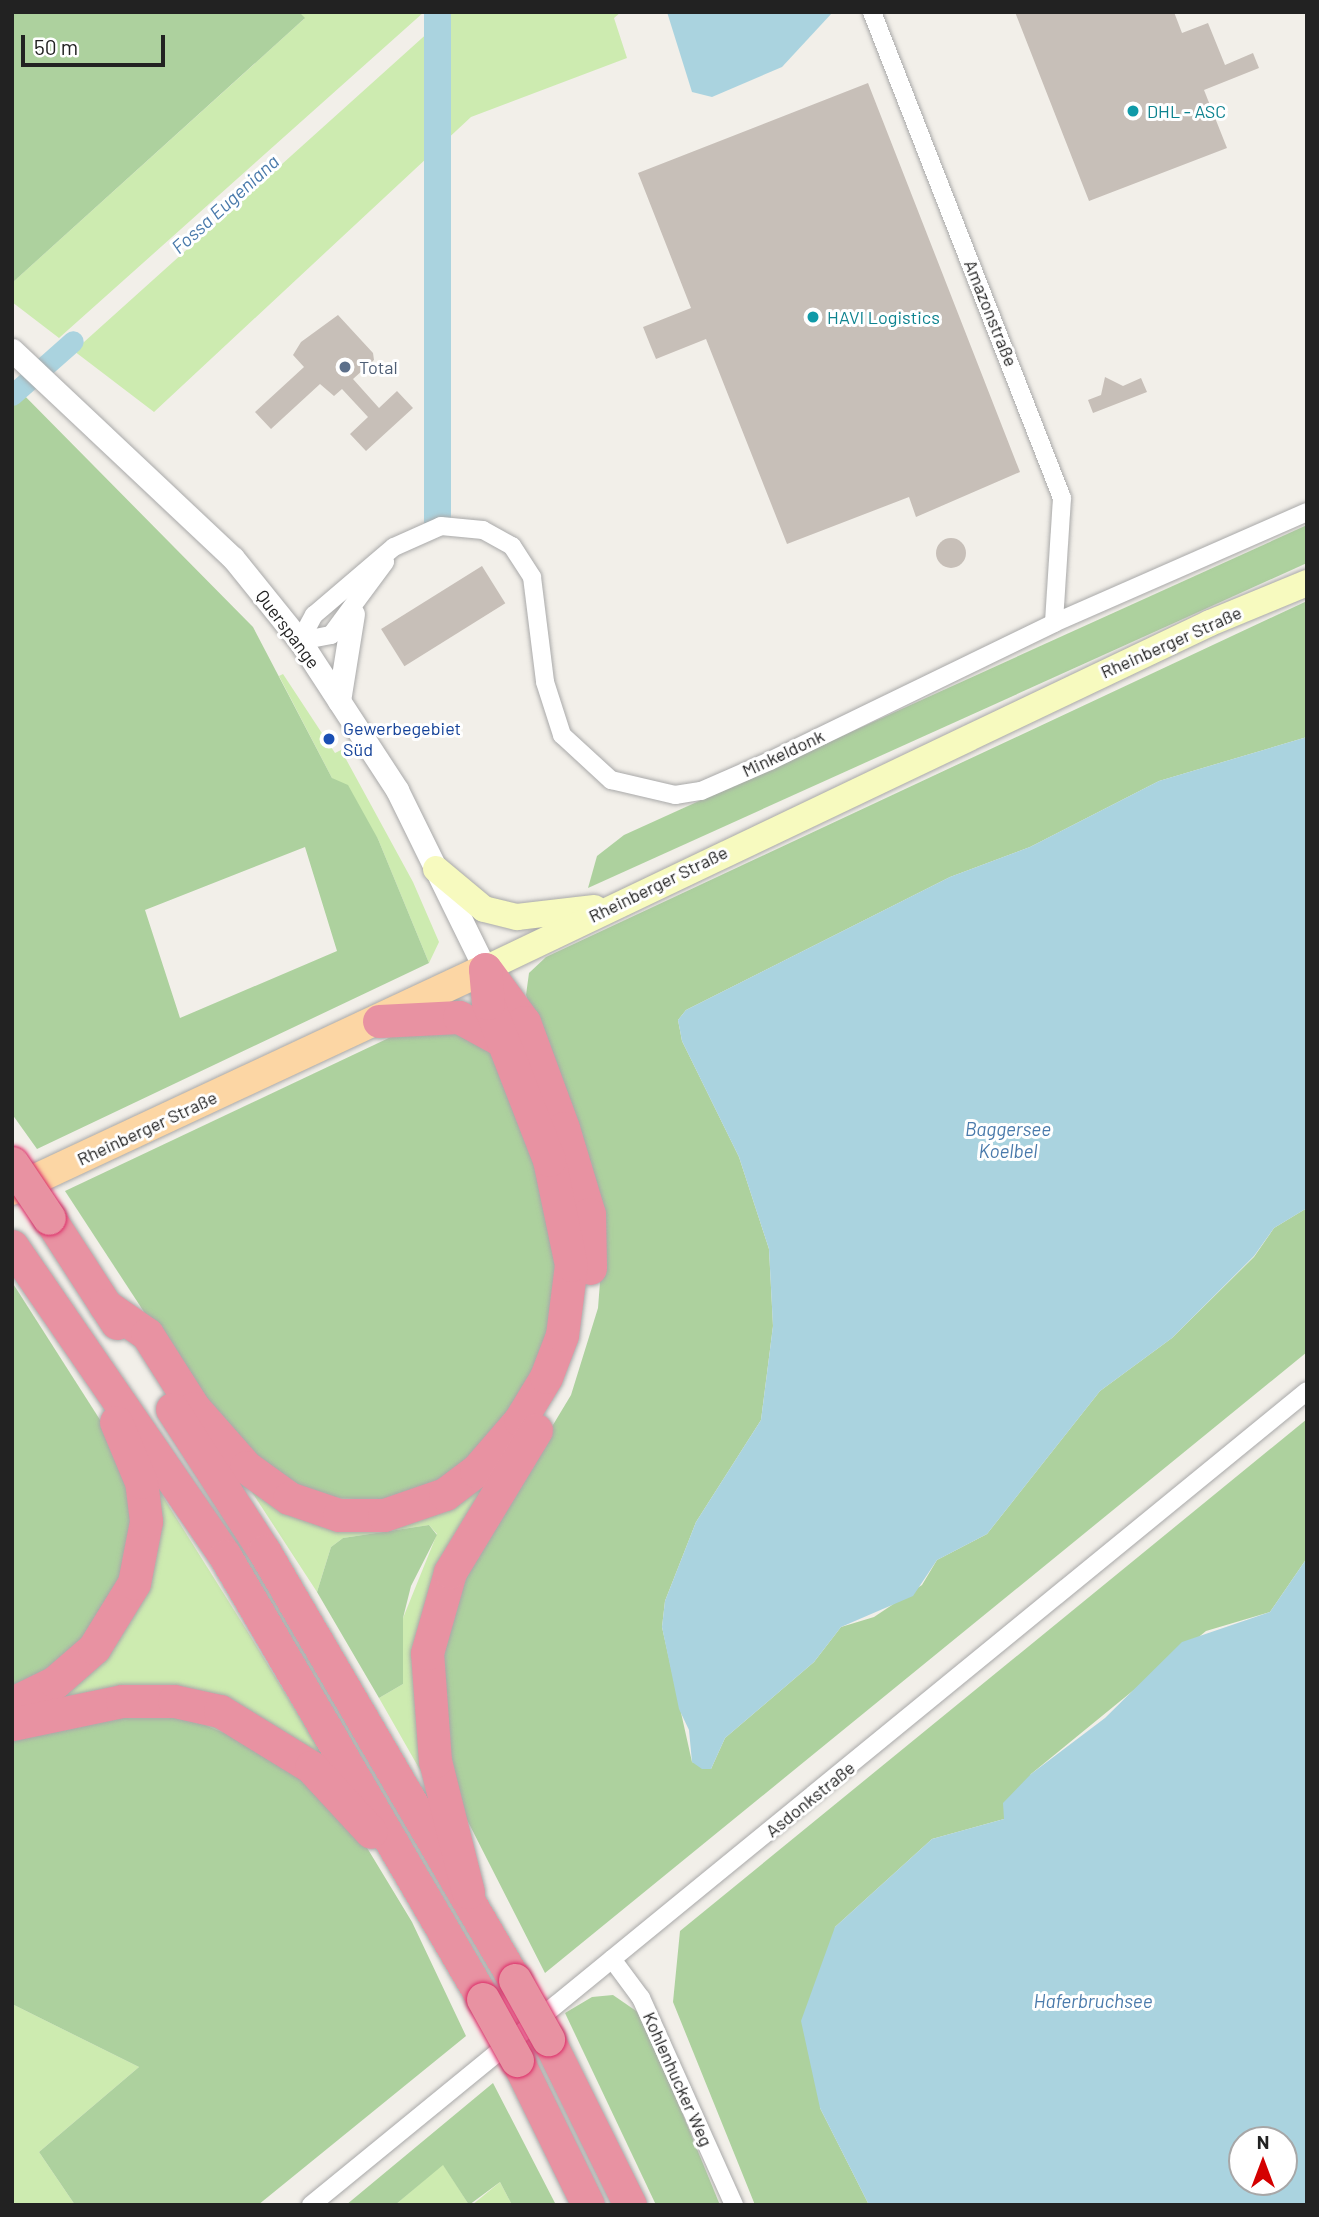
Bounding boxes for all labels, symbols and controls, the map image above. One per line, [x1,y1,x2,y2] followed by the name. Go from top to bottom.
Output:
[24,21,168,65] scale bar
[34,34,78,59] text: 50 m
[1147,100,1226,122] place label: DHL - ASC
[1125,103,1141,119] marker: DHL - ASC
[167,150,283,258] water label: Fossa Eugeniana
[960,257,1022,369] street label: Amazonstraße
[827,306,940,328] place label: HAVI Logistics
[805,309,821,325] marker: HAVI Logistics
[359,356,398,378] place label: Total
[337,359,353,375] marker: Total
[251,585,325,673] street label: Querspange
[1097,601,1245,683] street label: Rheinberger Straße
[343,718,461,760] place label: Gewerbegebiet Süd
[739,725,827,781] street label: Minkeldonk
[321,731,337,747] marker: Gewerbegebiet Süd
[585,841,731,927] street label: Rheinberger Straße
[74,1086,220,1170] street label: Rheinberger Straße
[965,1118,1051,1162] water label: Baggersee Koelbel
[761,1757,859,1841] street label: Asdonkstraße
[1034,1990,1152,2012] water label: Haferbruchsee
[639,2008,717,2150] street label: Kohlenhucker Weg
[1228,2126,1298,2196] north arrow
[1257,2130,1269,2153] text: N

